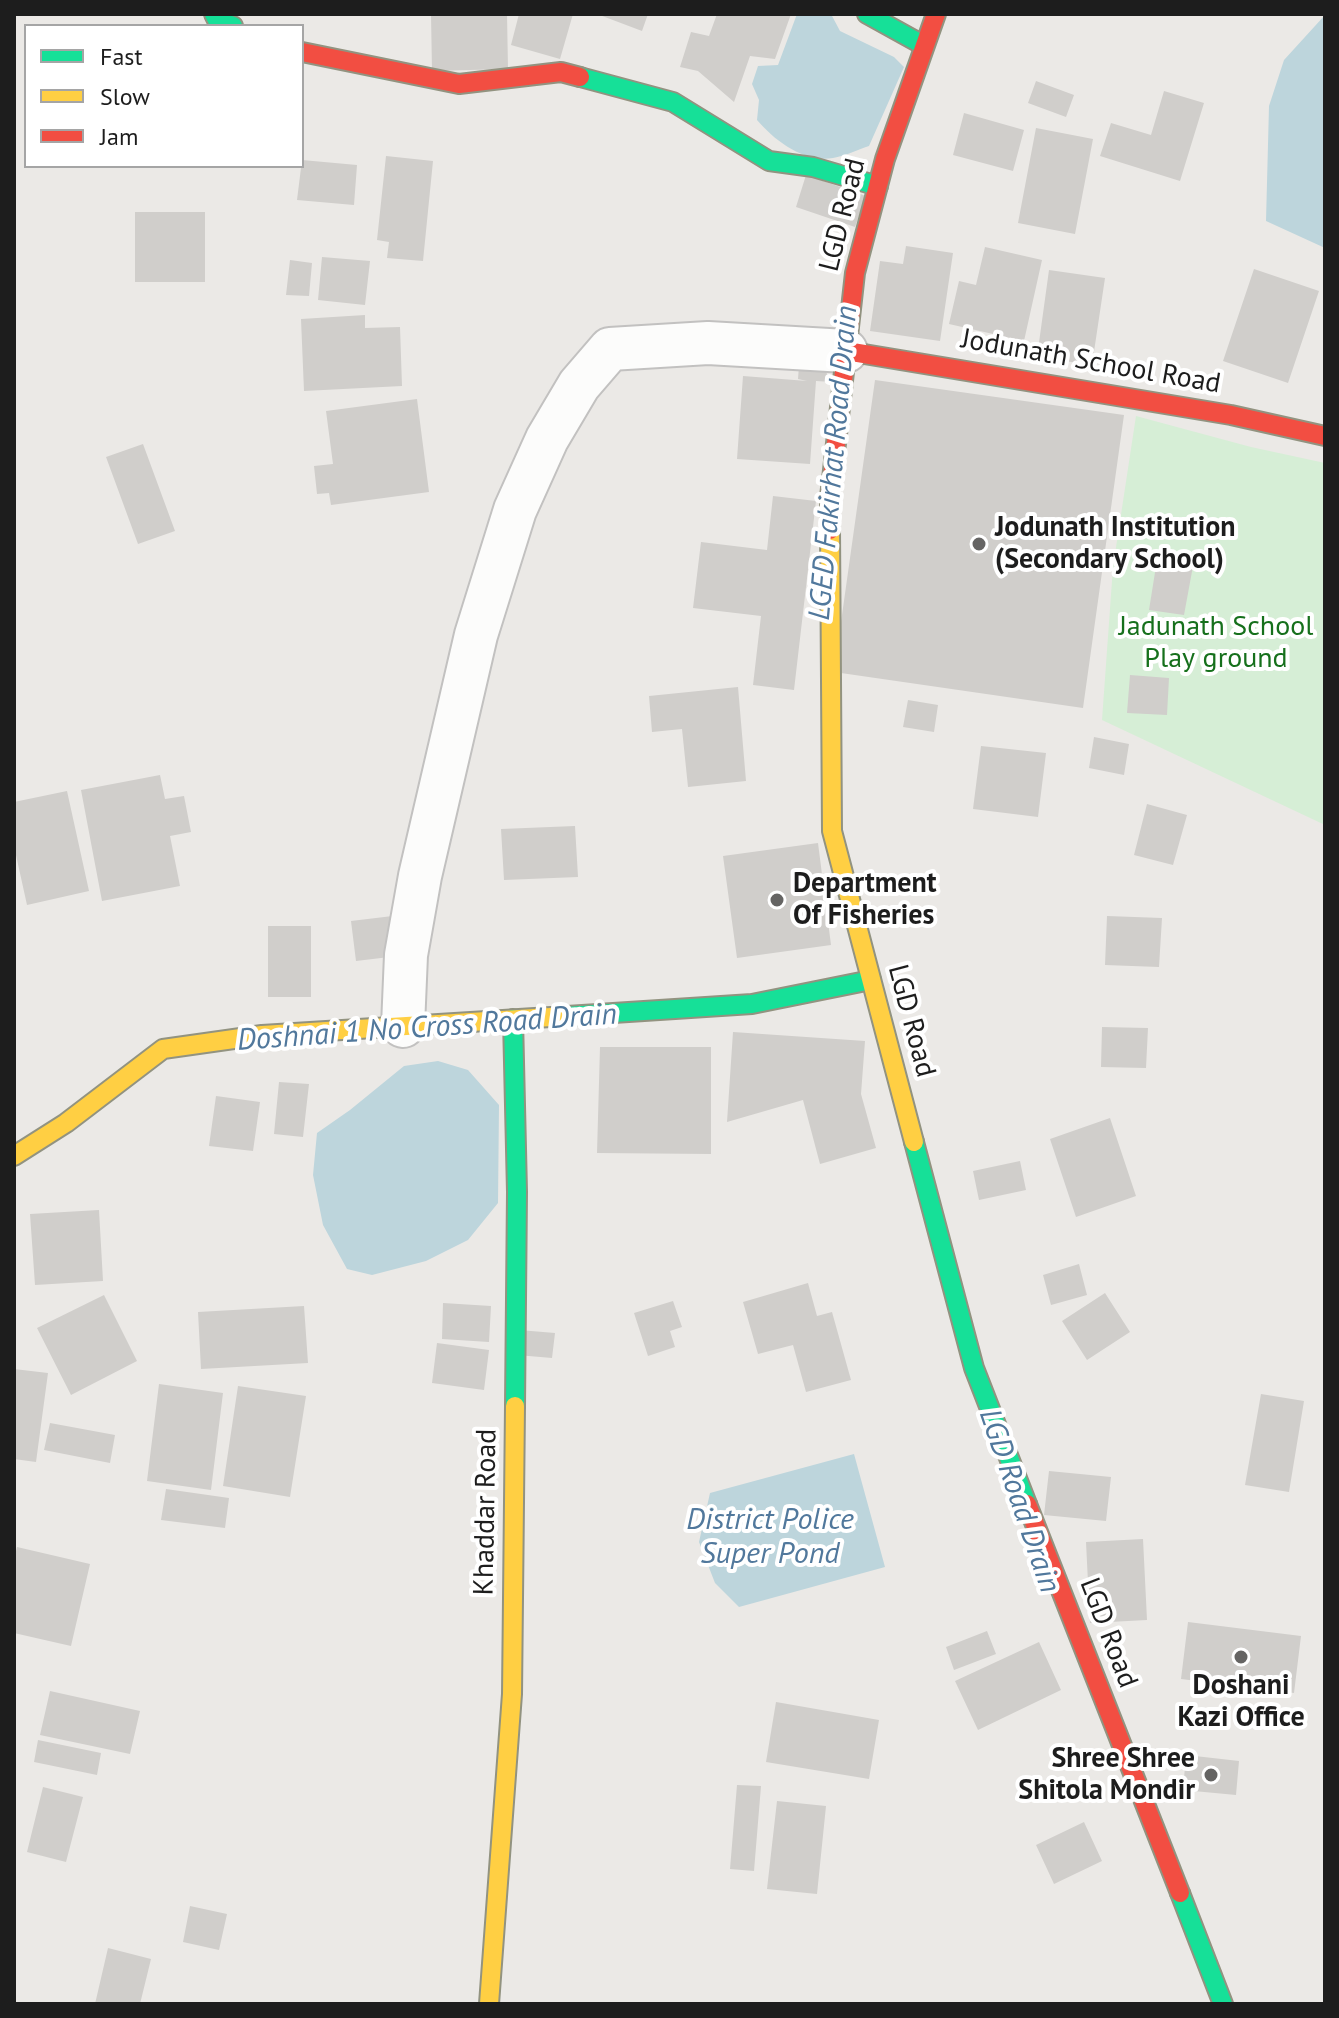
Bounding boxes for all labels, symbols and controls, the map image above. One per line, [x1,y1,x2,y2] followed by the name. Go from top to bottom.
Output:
[24,24,304,168] legend
[100,41,143,72] text: Fast
[100,81,150,112] text: Slow
[100,121,138,152] text: Jam
[813,155,873,275] street label: LGD Road
[802,304,866,622] water label: LGED Fakirhat Road Drain
[959,323,1223,401] street label: Jodunath School Road
[995,511,1236,577] place label: Jodunath Institution (Secondary School)
[970,535,988,553] marker: Jodunath Institution (Secondary School)
[1119,610,1313,676] park label: Jadunath School Play ground
[793,867,937,933] place label: Department Of Fisheries
[768,891,786,909] marker: Department Of Fisheries
[880,961,942,1081] street label: LGD Road
[236,997,618,1059] water label: Doshnai 1 No Cross Road Drain
[971,1404,1067,1598] water label: LGD Road Drain
[468,1428,504,1596] street label: Khaddar Road
[686,1502,854,1572] water label: District Police Super Pond
[1072,1573,1144,1693] street label: LGD Road
[1232,1648,1250,1666] marker: Doshani Kazi Office
[1177,1669,1305,1735] place label: Doshani Kazi Office
[1018,1742,1195,1808] place label: Shree Shree Shitola Mondir
[1202,1766,1220,1784] marker: Shree Shree Shitola Mondir

